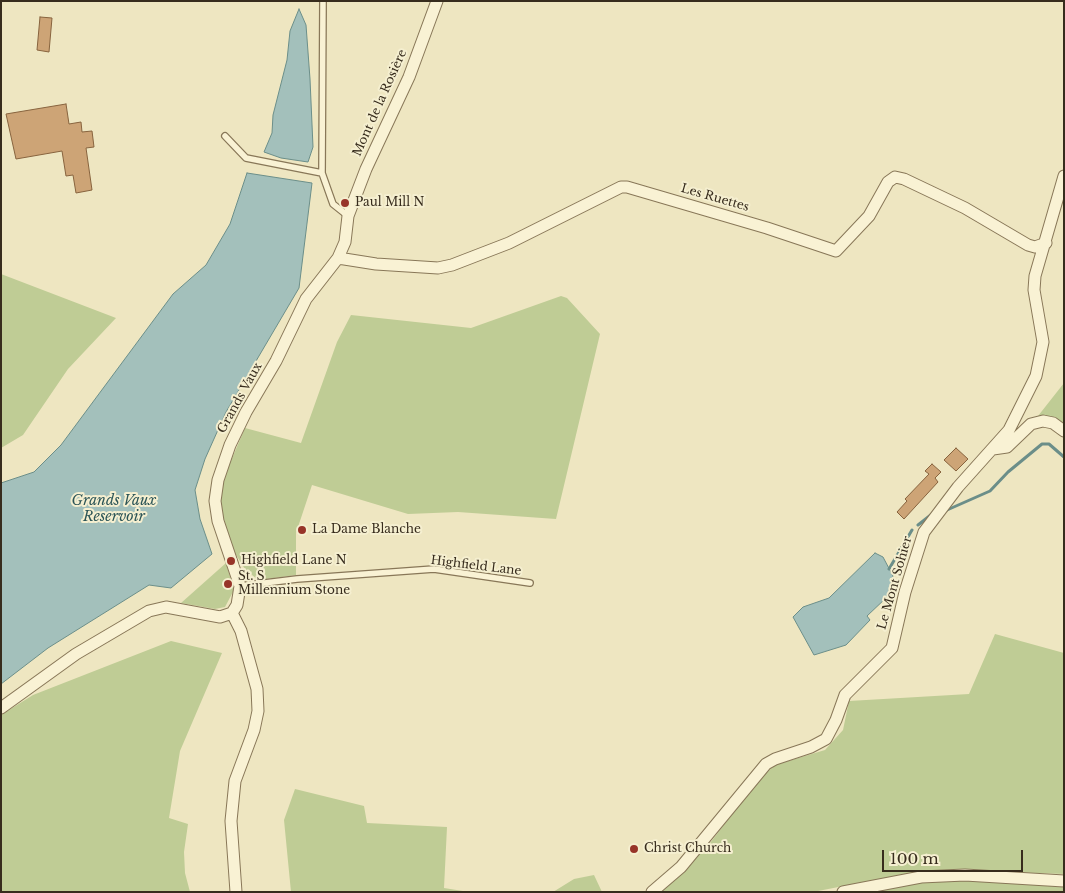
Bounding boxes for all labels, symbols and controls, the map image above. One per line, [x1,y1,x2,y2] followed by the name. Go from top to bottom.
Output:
[350,47,410,159] street label: Mont de la Rosière
[679,181,751,215] street label: Les Ruettes
[355,196,424,210] place label: Paul Mill N
[339,197,351,209] marker: Paul Mill N
[215,360,265,436] street label: Grands Vaux
[72,493,156,526] water label: Grands Vaux Reservoir
[312,523,421,537] place label: La Dame Blanche
[296,524,308,536] marker: La Dame Blanche
[875,535,915,631] street label: Le Mont Sohier
[430,553,522,579] street label: Highfield Lane
[241,554,347,568] place label: Highfield Lane N
[225,555,237,567] marker: Highfield Lane N
[238,570,350,598] place label: St. S Millennium Stone
[222,578,234,590] marker: St. S Millennium Stone
[885,840,1026,872] scale bar
[644,842,731,856] place label: Christ Church
[628,843,640,855] marker: Christ Church
[890,849,939,868] text: 100 m

